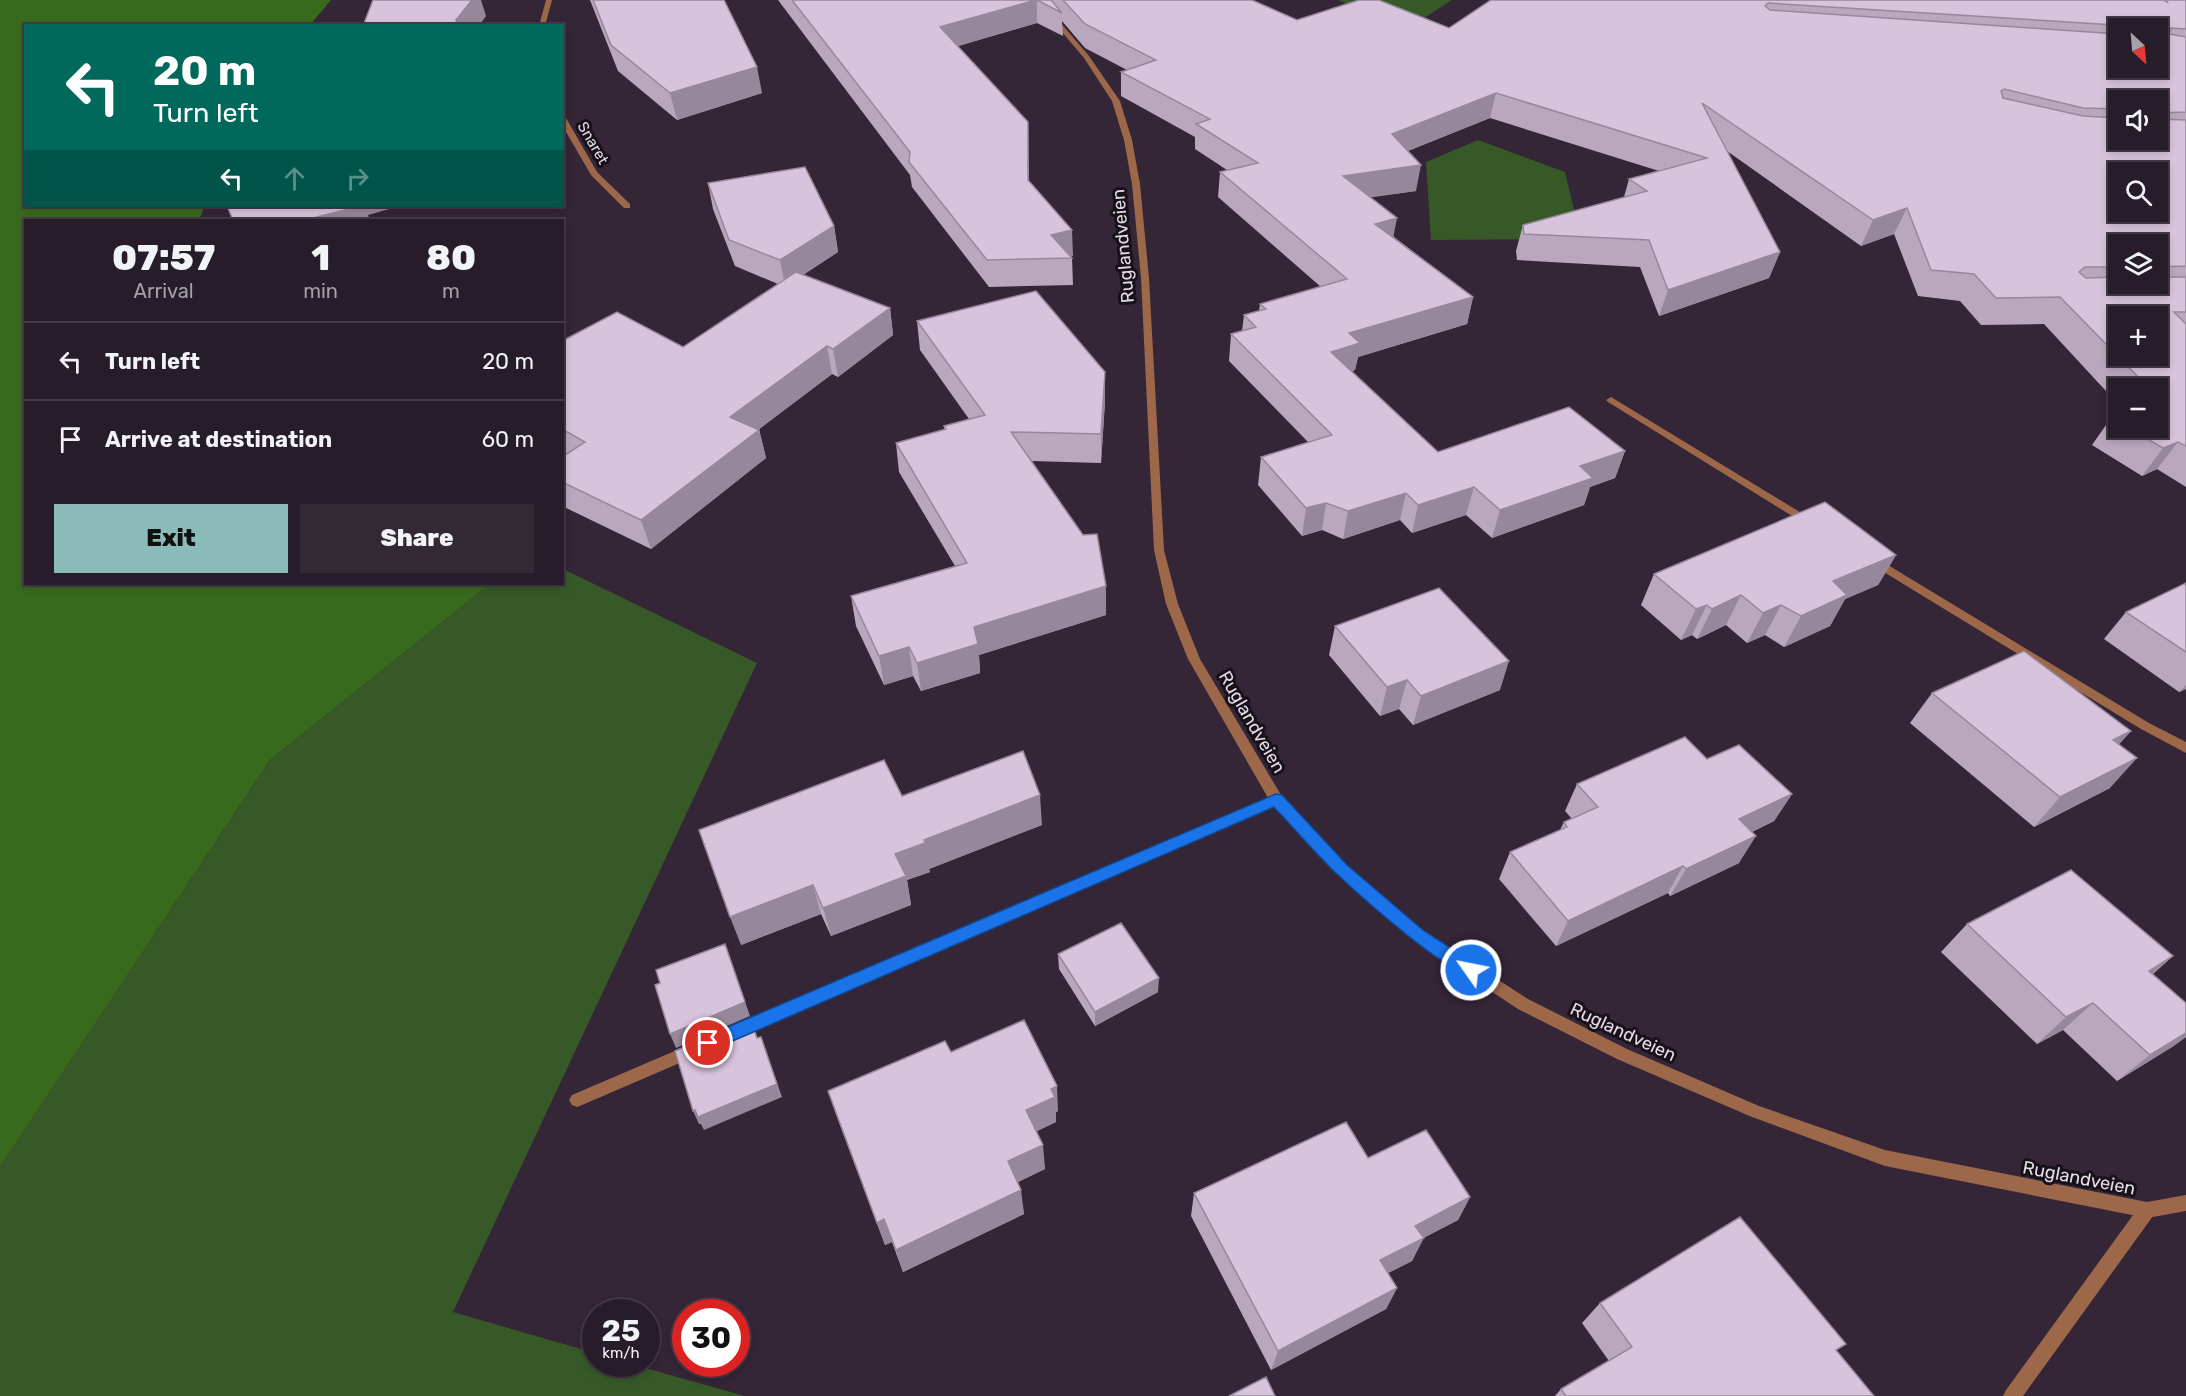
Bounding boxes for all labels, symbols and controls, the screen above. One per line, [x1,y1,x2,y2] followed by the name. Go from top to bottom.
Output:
[2108,18,2168,78] north arrow
[2108,18,2168,438] map controls
[153,46,256,96] text: 20 m
[54,48,132,126] icon: left
[2108,90,2168,150] button: sound
[153,97,258,129] text: Turn left
[574,118,612,168] street label: Snaret
[215,162,248,195] icon: left
[278,162,311,195] icon: ahead
[341,162,374,195] icon: right
[2108,162,2168,222] button: search
[1107,188,1139,304] street label: Ruglandveien
[2108,234,2168,294] button: layers
[112,236,215,279] text: 07:57
[311,236,330,279] text: 1
[426,236,476,279] text: 80
[134,279,194,303] text: Arrival
[303,279,338,303] text: min
[442,279,460,303] text: m
[2108,306,2168,366] button: +
[54,345,87,378] icon: left
[105,348,200,375] text: Turn left
[482,348,534,375] text: 20 m
[2108,378,2168,438] button: −
[54,423,87,456] icon: arrive
[105,426,332,453] text: Arrive at destination
[482,426,534,453] text: 60 m
[54,504,288,573] button: Exit
[300,504,534,573] button: Share
[1214,667,1290,777] street label: Ruglandveien
[1439,938,1503,1002] position arrow
[1567,998,1679,1066] street label: Ruglandveien
[682,1017,733,1068] pin
[691,1026,724,1059] icon: arrive
[2021,1156,2137,1200] street label: Ruglandveien
[672,1299,750,1377] speed limit sign: 30
[602,1313,640,1349] text: 25
[602,1344,640,1362] text: km/h

